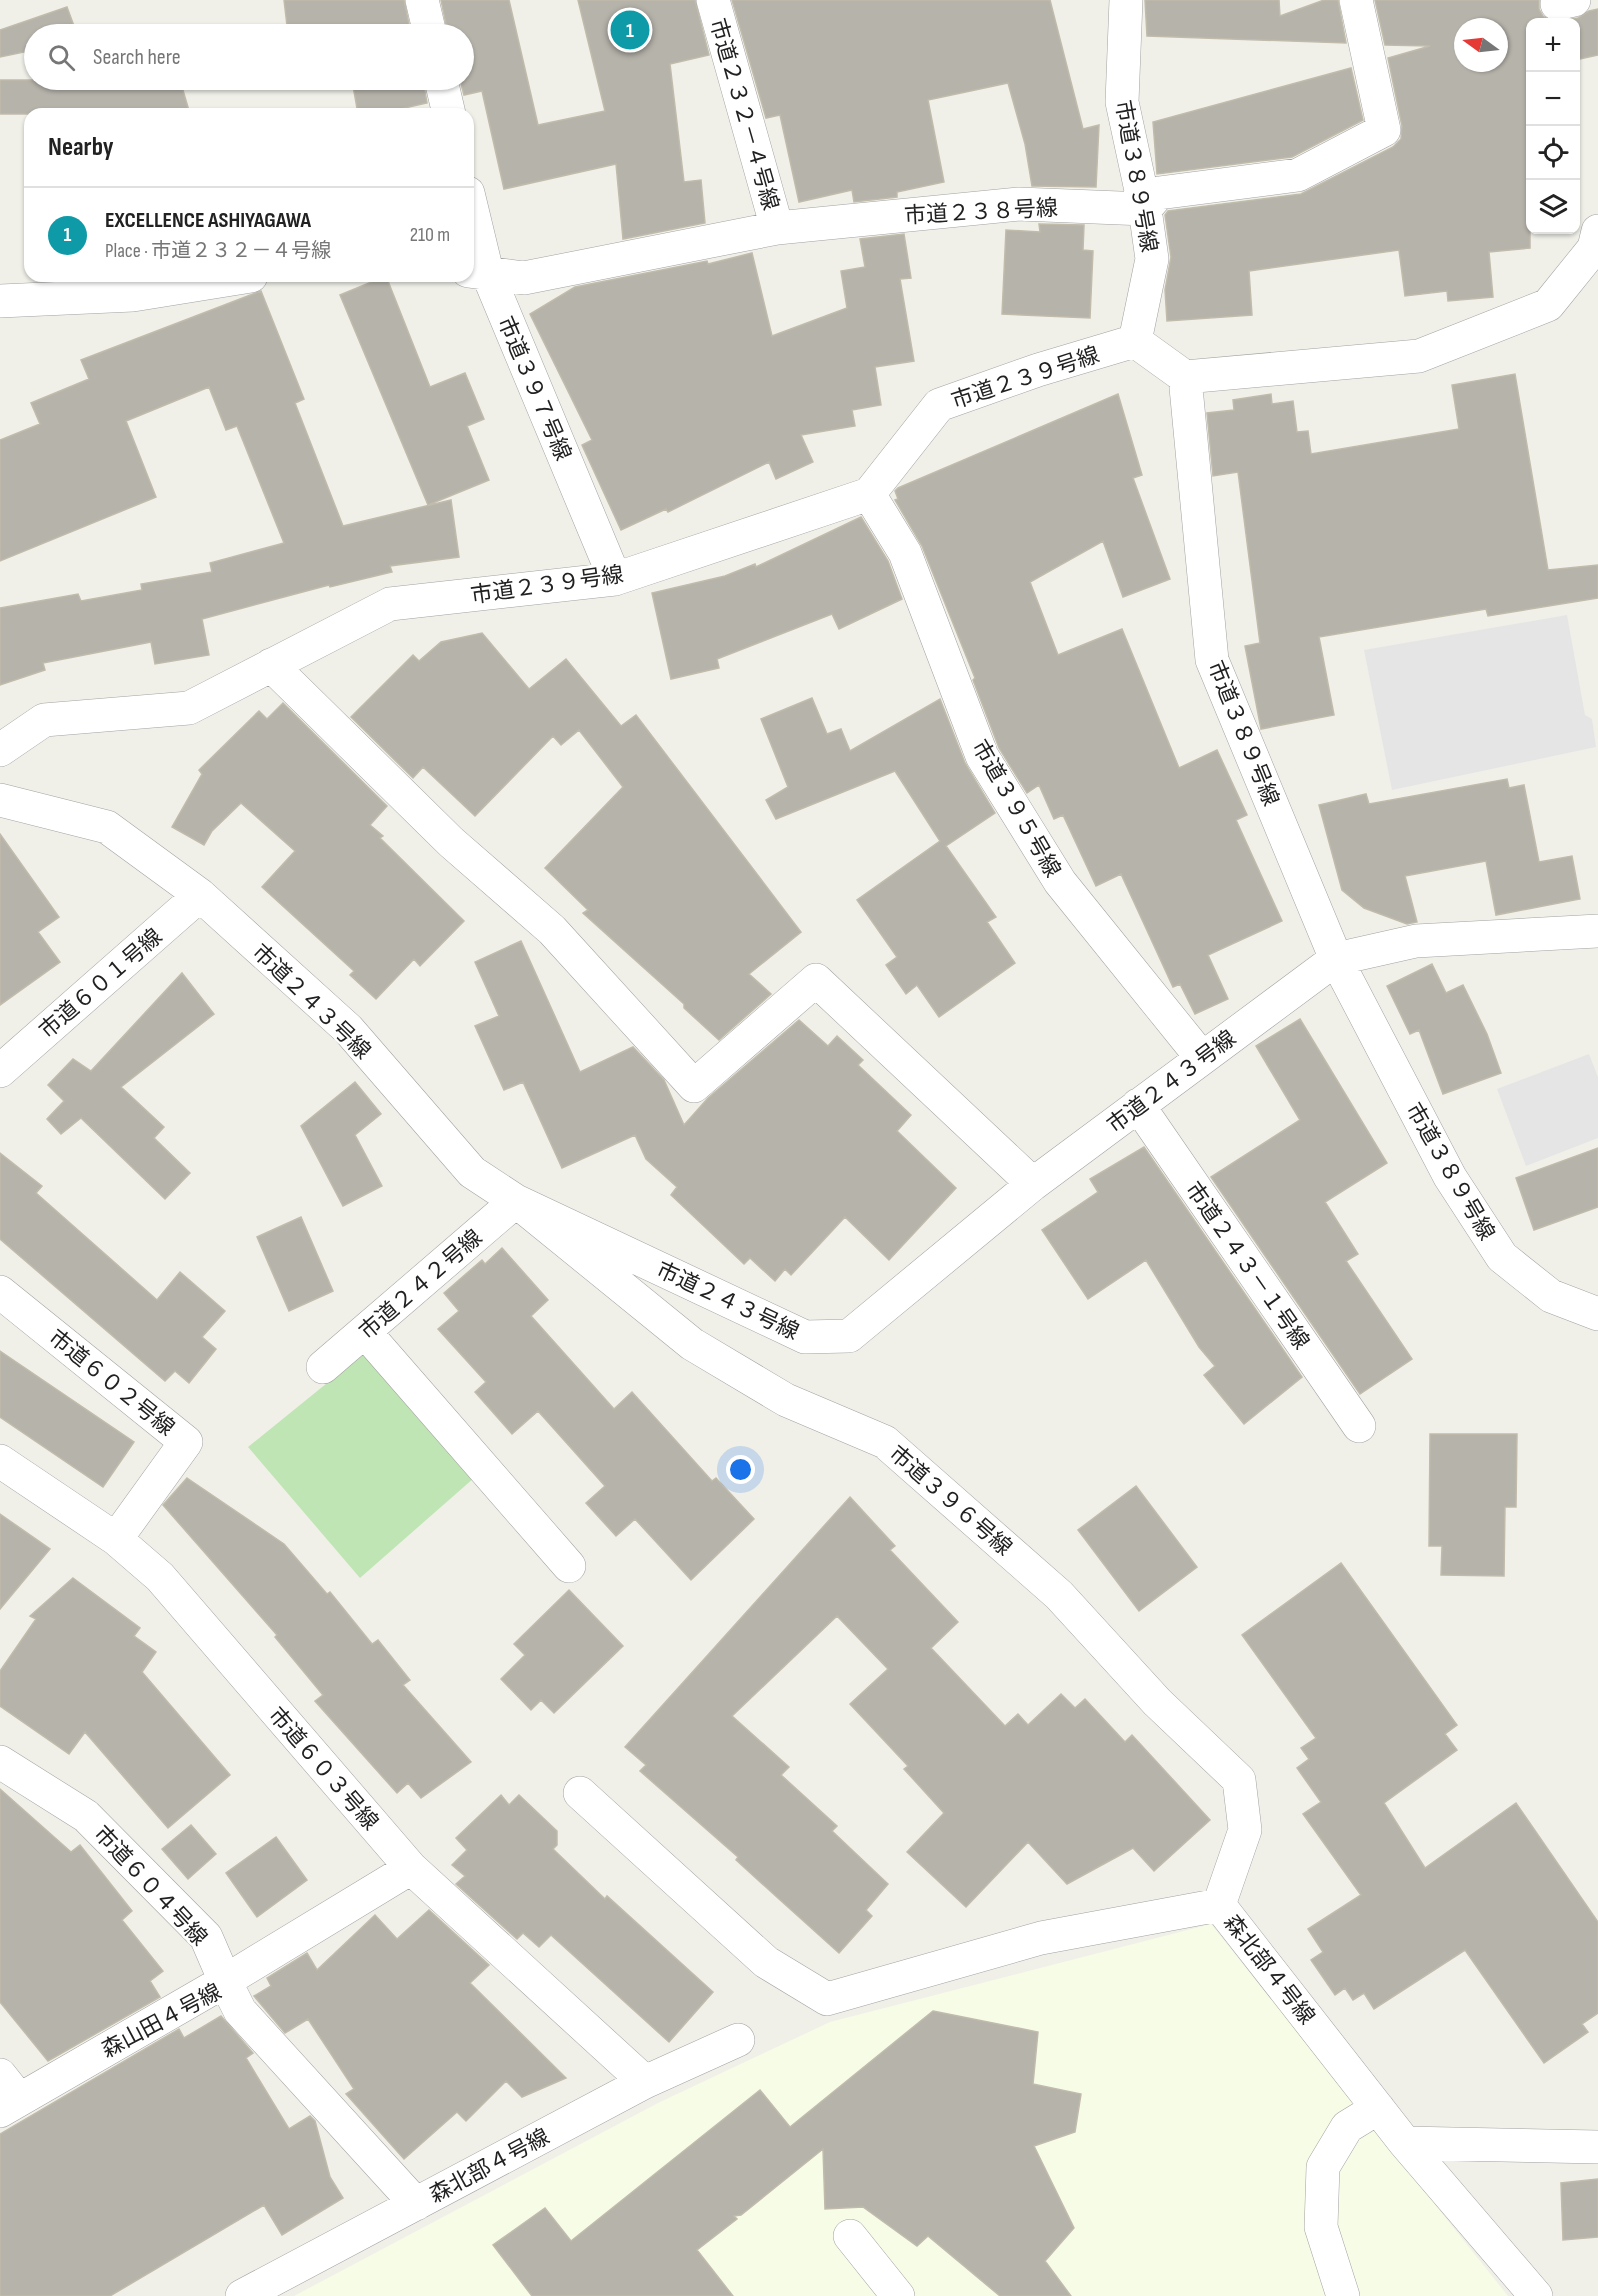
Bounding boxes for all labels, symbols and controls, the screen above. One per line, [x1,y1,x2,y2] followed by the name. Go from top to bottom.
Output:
[610,8,650,52] pin: 1
[703,16,784,213] street label: 市道２３２－４号線
[1454,18,1508,72] north arrow
[1526,18,1580,234] map controls
[1526,18,1580,72] button: +
[24,24,474,90] search box
[45,41,78,74] icon: search
[93,44,180,71] text: Search here
[1526,72,1580,126] button: −
[1109,98,1162,254] street label: 市道３８９号線
[1526,126,1580,180] button: locate
[48,132,114,163] text: Nearby
[1526,180,1580,234] button: layers
[903,195,1059,230] street label: 市道２３８号線
[105,207,311,234] text: EXCELLENCE ASHIYAGAWA
[64,223,71,247] text: 1
[410,223,450,247] text: 210 m
[105,239,331,263] text: Place · 市道２３２－４号線
[491,312,576,465] street label: 市道３９７号線
[948,342,1103,415] street label: 市道２３９号線
[469,561,625,610] street label: 市道２３９号線
[1201,657,1284,810] street label: 市道３８９号線
[966,735,1066,882] street label: 市道３９５号線
[34,923,168,1045] street label: 市道６０１号線
[246,939,376,1065] street label: 市道２４３号線
[1102,1025,1242,1139] street label: 市道２４３号線
[1400,1098,1500,1245] street label: 市道３８９号線
[1179,1177,1315,1355] street label: 市道２４３－１号線
[354,1224,488,1346] street label: 市道２４２号線
[652,1257,803,1346] street label: 市道２４３号線
[43,1324,179,1442] street label: 市道６０２号線
[883,1440,1017,1562] street label: 市道３９６号線
[726,1455,755,1484] your location
[262,1702,384,1836] street label: 市道６０３号線
[88,1820,212,1952] street label: 市道６０４号線
[1218,1910,1320,2030] street label: 森北部４号線
[97,1978,226,2064] street label: 森山田４号線
[425,2123,554,2209] street label: 森北部４号線

